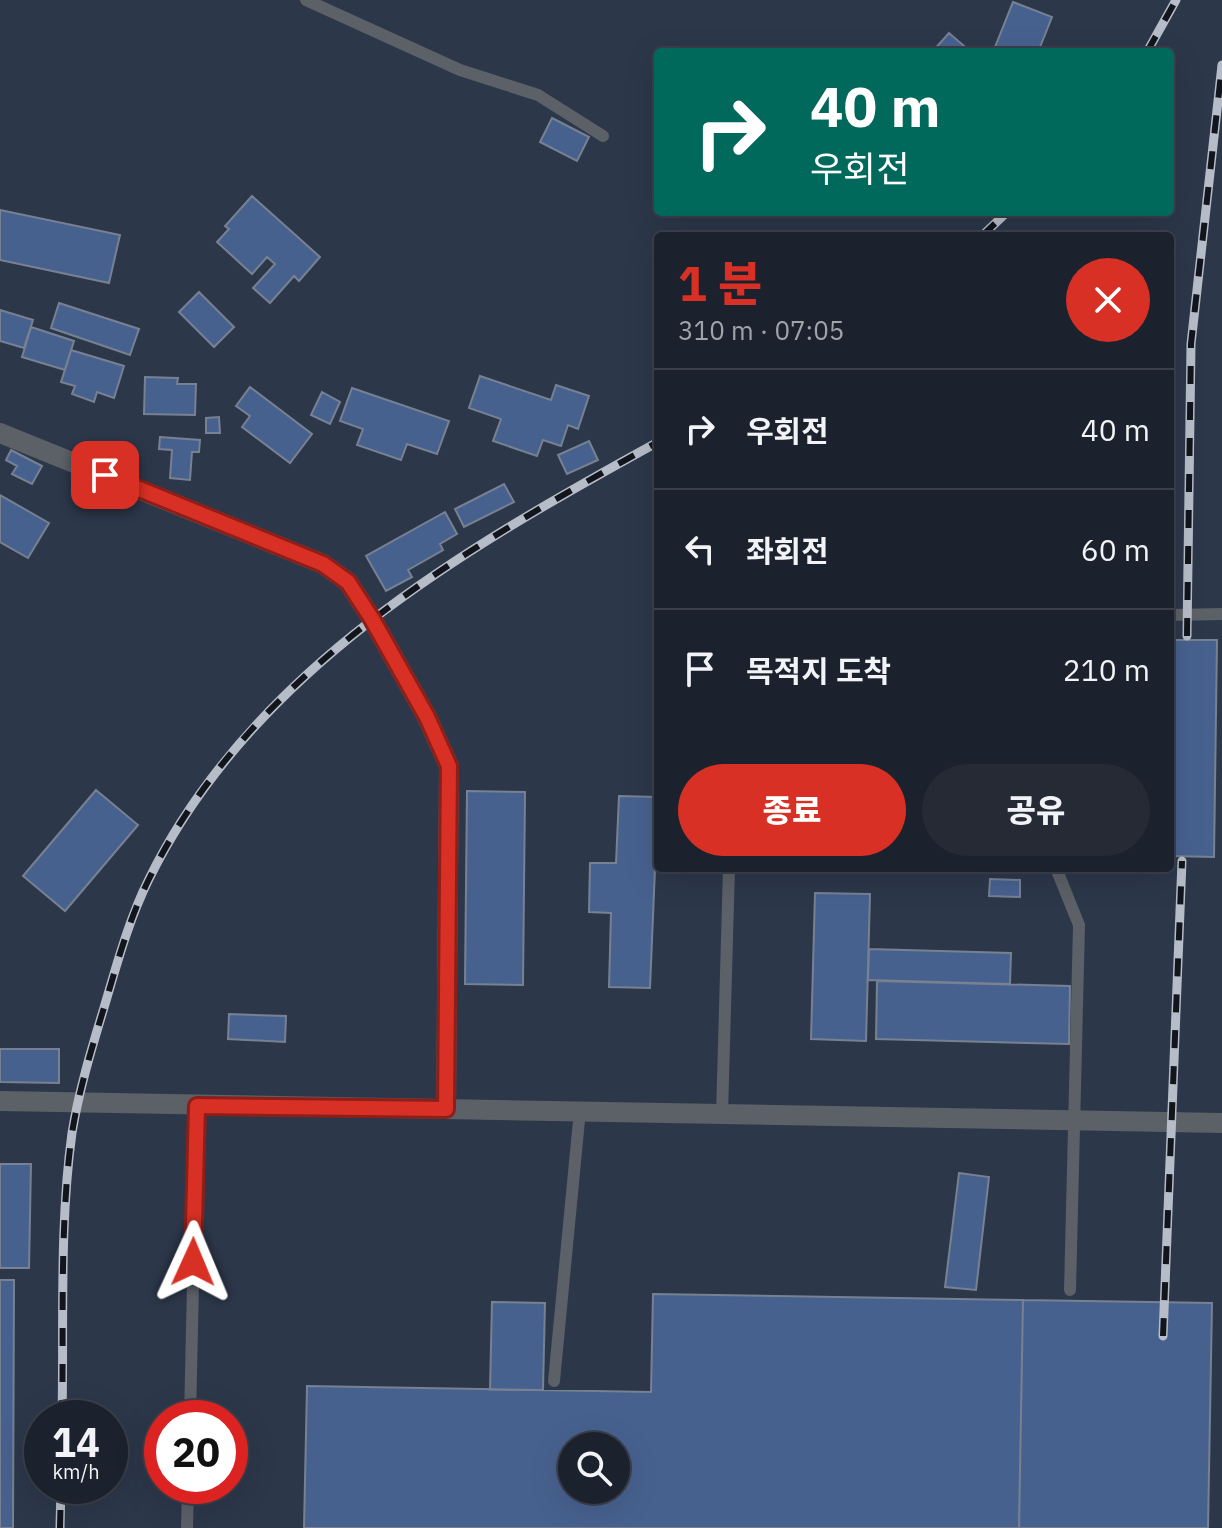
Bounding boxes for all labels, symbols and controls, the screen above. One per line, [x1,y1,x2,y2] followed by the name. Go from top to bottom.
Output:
[810,70,940,142] text: 40 m
[678,80,782,184] icon: right
[810,145,909,192] text: 우회전
[678,252,762,314] text: 1 분
[1066,258,1150,342] button: close
[678,313,844,347] text: 310 m · 07:05
[678,407,722,451] icon: right
[1081,410,1150,449] text: 40 m
[746,411,829,450] text: 우회전
[71,441,139,509] pin
[83,453,127,497] icon: arrive
[678,527,722,571] icon: left
[1081,530,1150,569] text: 60 m
[746,531,829,570] text: 좌회전
[678,647,722,691] icon: arrive
[1063,650,1150,689] text: 210 m
[746,651,891,690] text: 목적지 도착
[678,764,906,856] button: 종료
[922,764,1150,856] button: 공유
[151,1220,235,1304] position arrow
[144,1400,248,1504] speed limit sign: 20
[52,1416,100,1468] text: 14
[558,1432,630,1504] map controls
[558,1432,630,1504] button: search
[52,1458,100,1485] text: km/h

